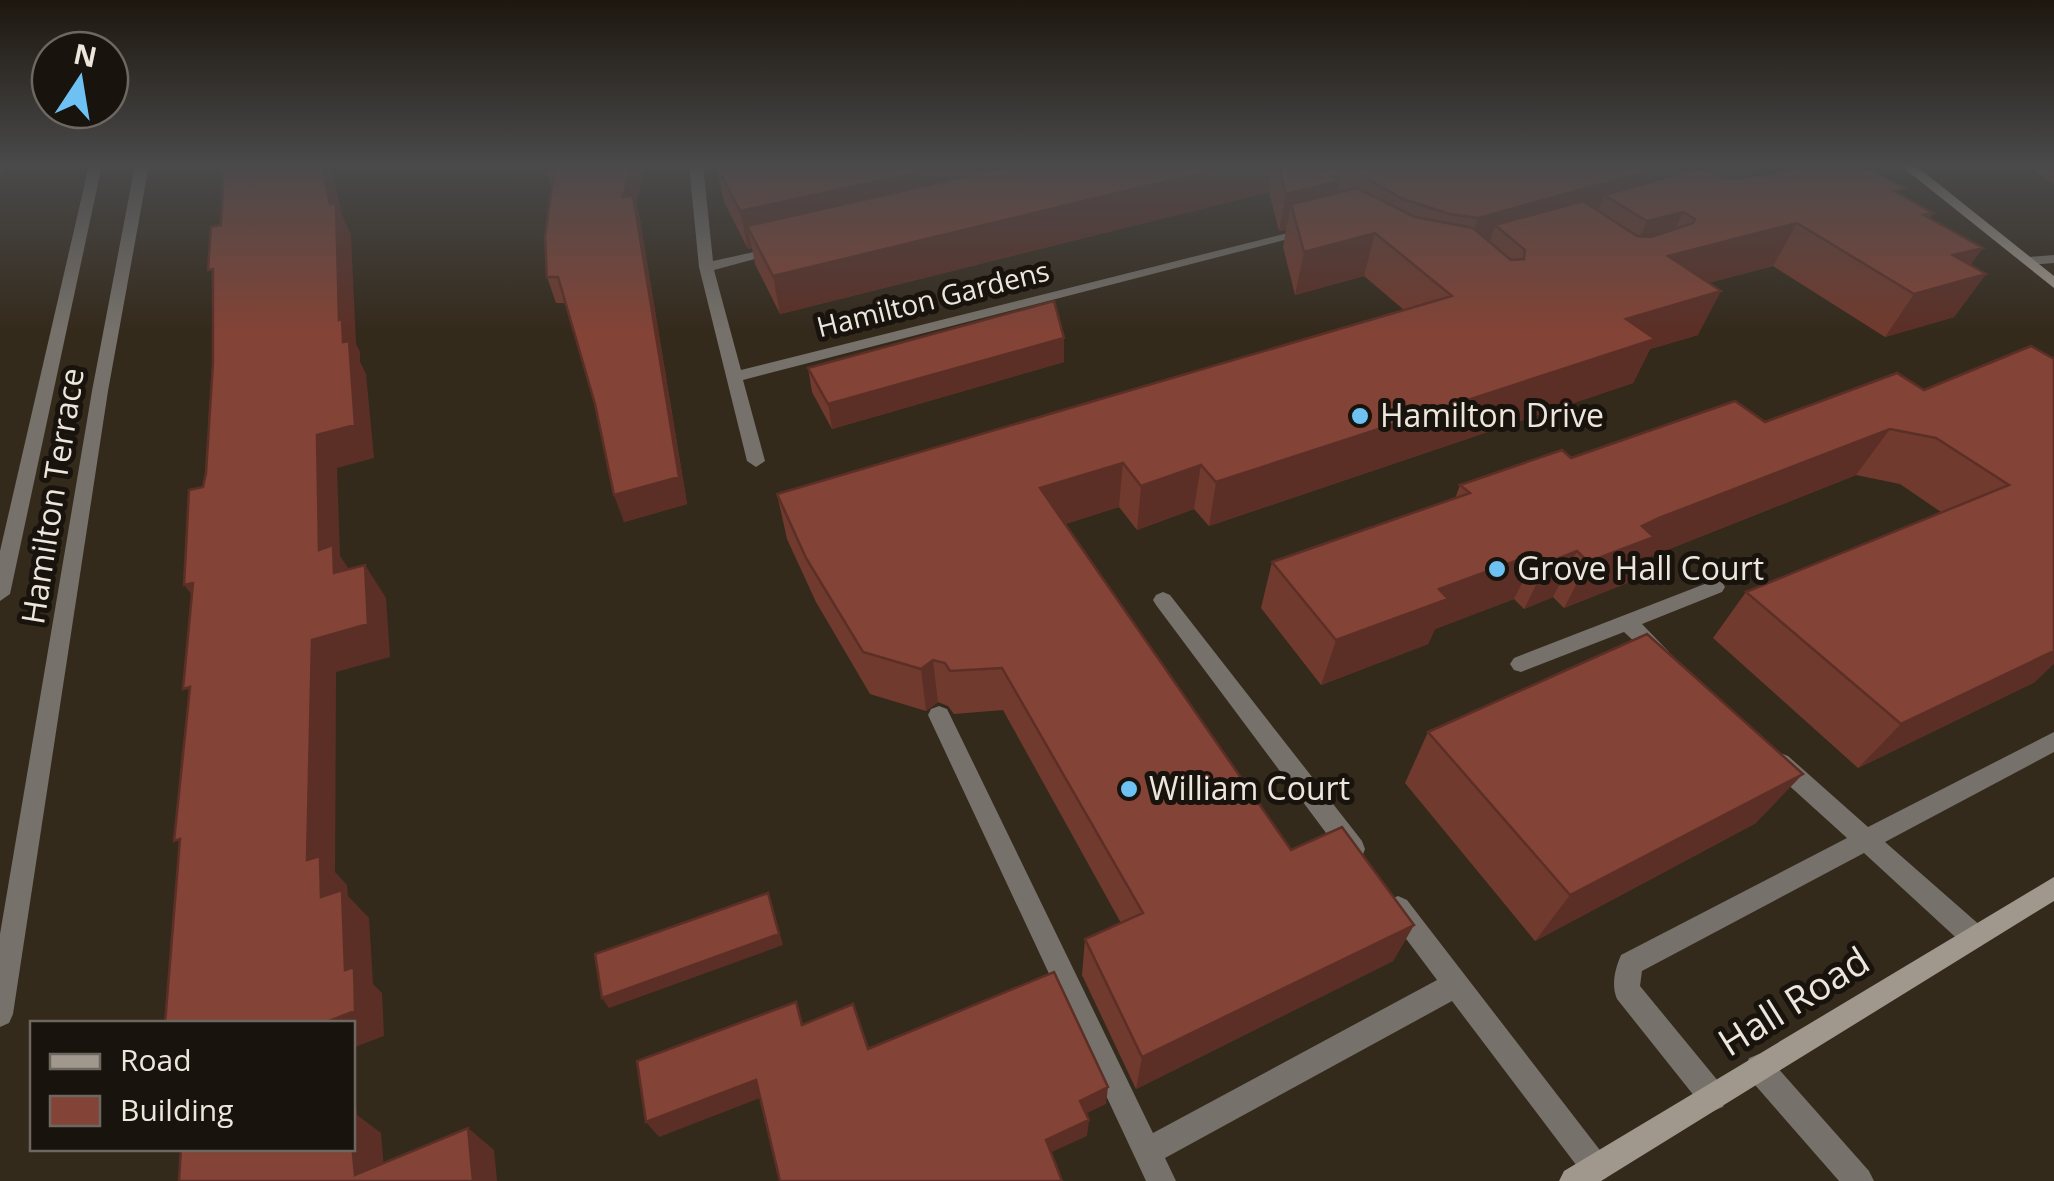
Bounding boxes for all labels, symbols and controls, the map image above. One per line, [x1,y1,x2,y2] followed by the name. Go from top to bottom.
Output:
[30,30,130,130] north arrow
[70,34,100,76] text: N
[813,251,1053,345] street label: Hamilton Gardens
[10,365,93,627] street label: Hamilton Terrace
[1380,393,1604,436] place label: Hamilton Drive
[1349,405,1371,427] marker: Hamilton Drive
[1517,546,1764,589] place label: Grove Hall Court
[1486,558,1508,580] marker: Grove Hall Court
[1149,766,1350,809] place label: William Court
[1118,778,1140,800] marker: William Court
[1708,934,1878,1067] street label: Hall Road
[30,1021,355,1151] legend
[120,1039,192,1080] text: Road
[120,1089,234,1130] text: Building

